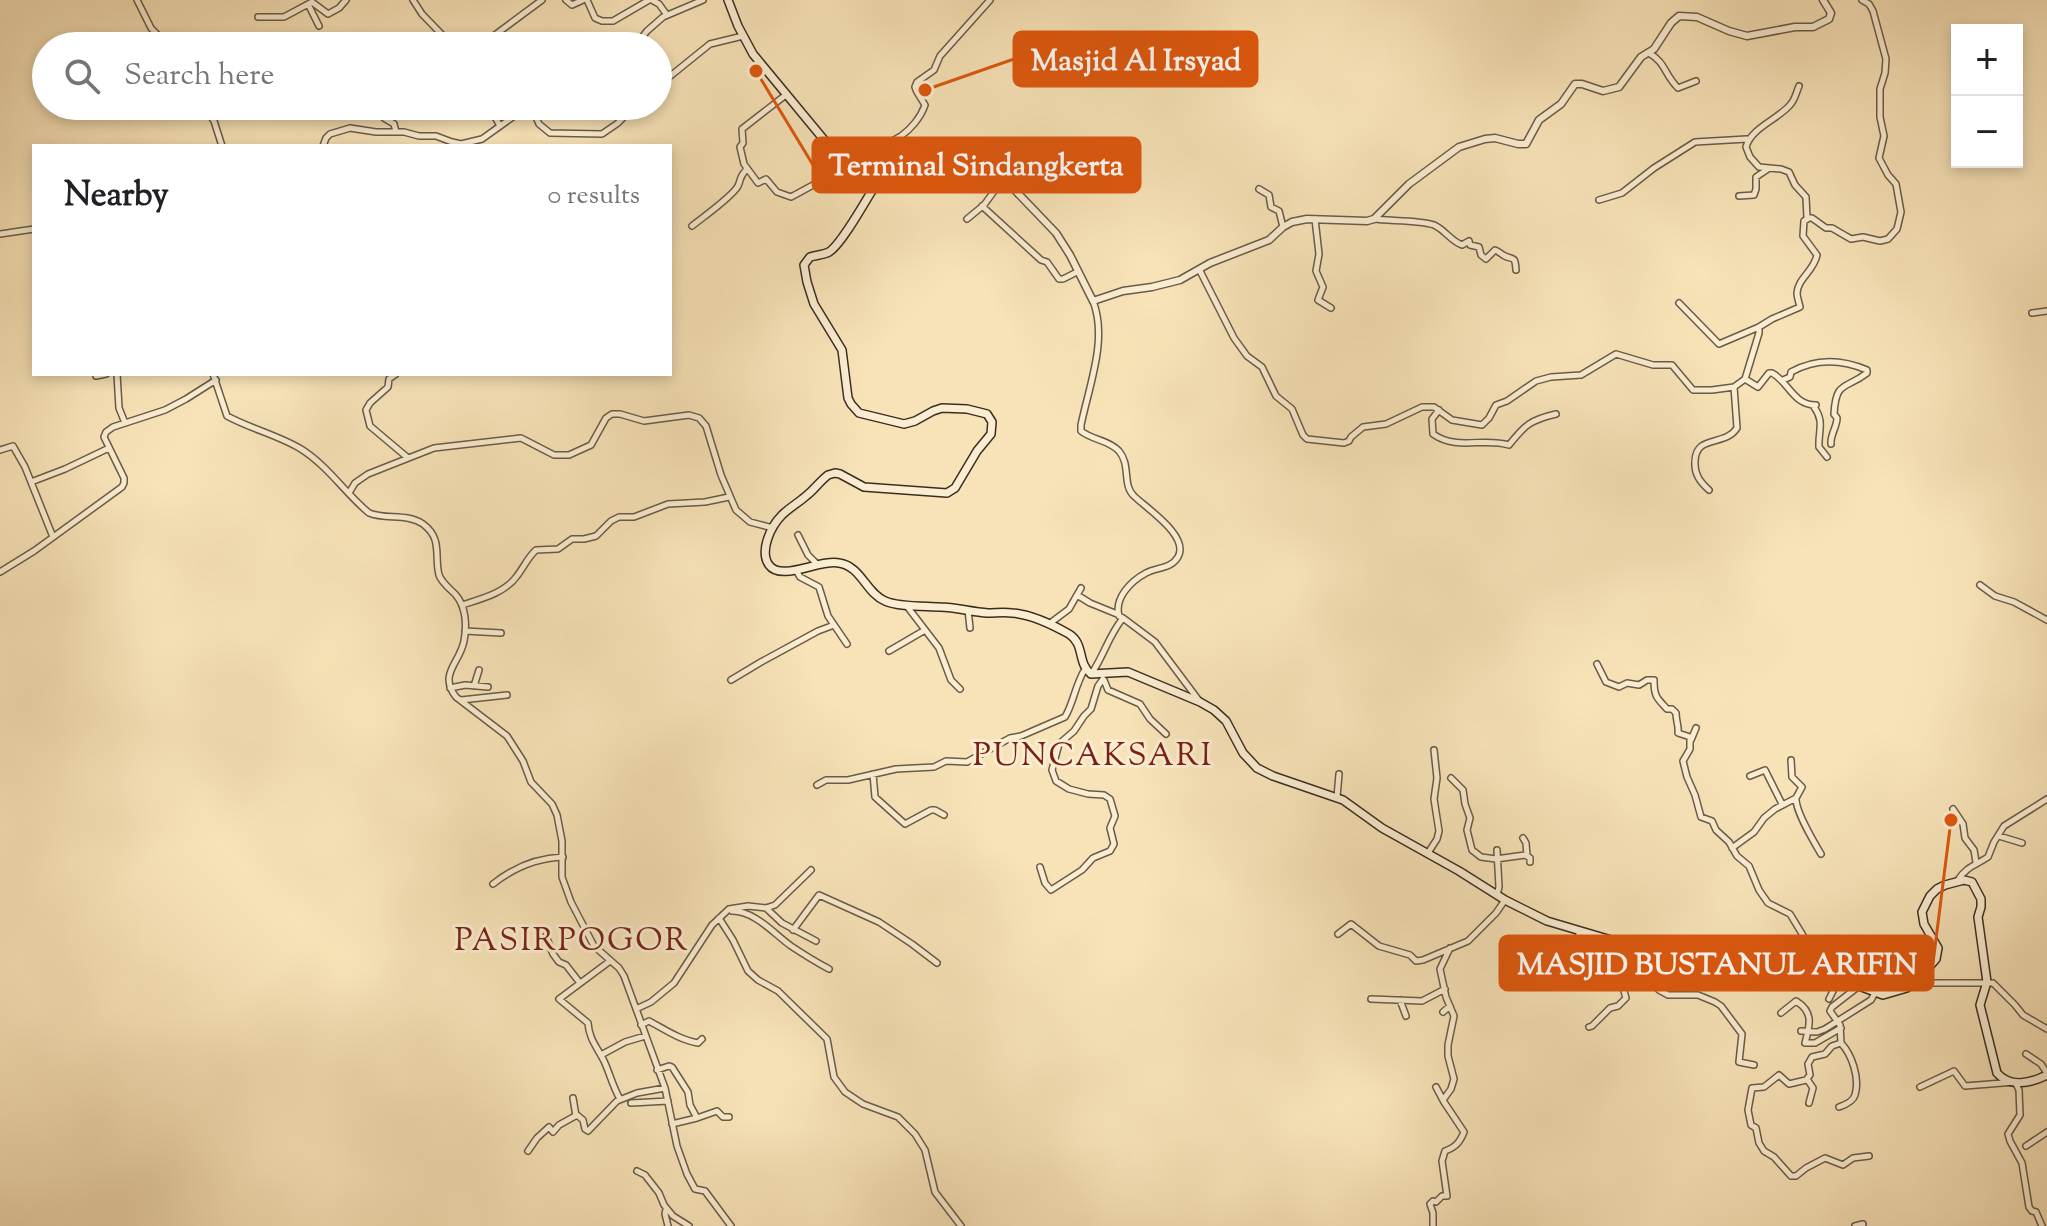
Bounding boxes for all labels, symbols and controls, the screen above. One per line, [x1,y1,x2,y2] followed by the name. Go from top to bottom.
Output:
[1951,24,2023,168] map controls
[1951,24,2023,96] button: +
[32,32,672,120] search box
[1014,32,1257,86] callout: Masjid Al Irsyad
[1031,41,1241,84] text: Masjid Al Irsyad
[60,54,104,98] icon: search
[124,55,274,98] text: Search here
[1951,96,2023,168] button: −
[813,138,1140,192] callout: Terminal Sindangkerta
[828,146,1124,189] text: Terminal Sindangkerta
[64,172,169,221] text: Nearby
[548,178,640,215] text: 0 results
[973,734,1213,780] district label: PUNCAKSARI
[455,919,689,965] district label: PASIRPOGOR
[1500,936,1933,990] callout: MASJID BUSTANUL ARIFIN
[1517,945,1917,988] text: MASJID BUSTANUL ARIFIN

